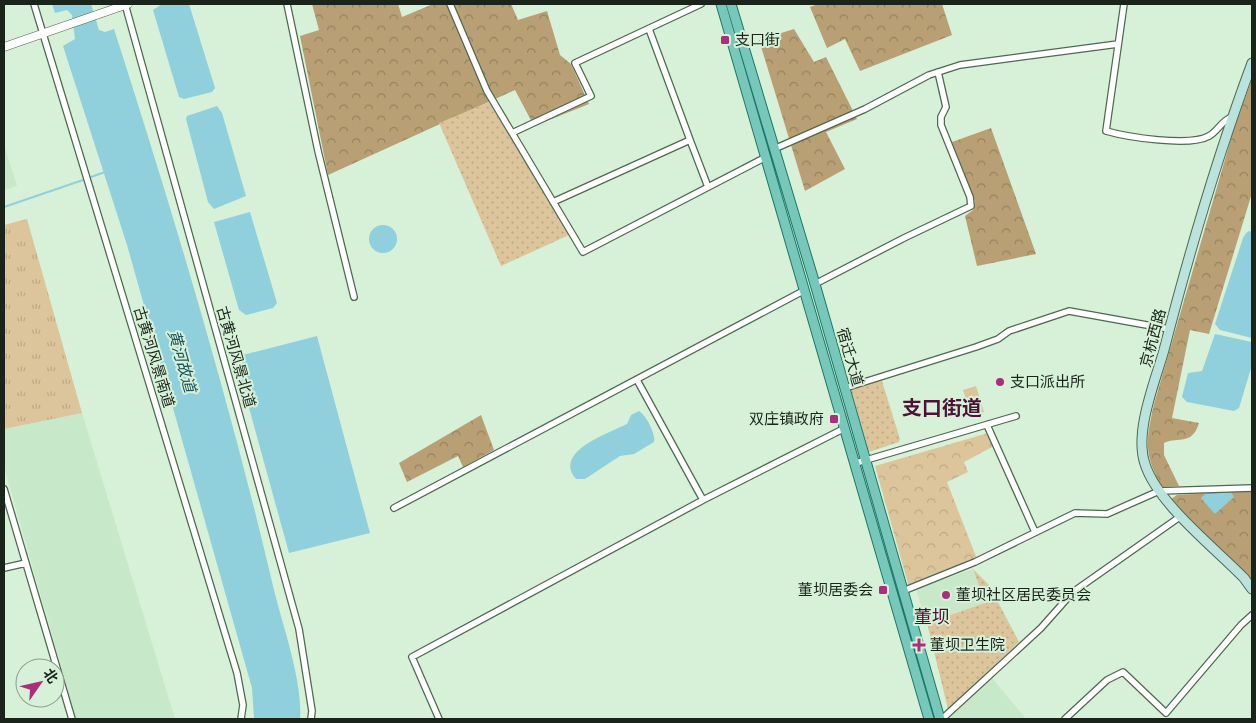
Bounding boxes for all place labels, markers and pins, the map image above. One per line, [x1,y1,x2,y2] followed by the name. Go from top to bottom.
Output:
[735,31,780,49] place label: 支口街
[719,34,731,46] marker: 支口街
[1010,373,1085,391] place label: 支口派出所
[994,376,1006,388] marker: 支口派出所
[749,410,824,428] place label: 双庄镇政府
[828,413,840,425] marker: 双庄镇政府
[798,581,873,599] place label: 董坝居委会
[877,584,889,596] marker: 董坝居委会
[956,586,1091,604] place label: 董坝社区居民委员会
[940,589,952,601] marker: 董坝社区居民委员会
[930,636,1005,654] place label: 董坝卫生院
[912,638,926,652] marker: 董坝卫生院

